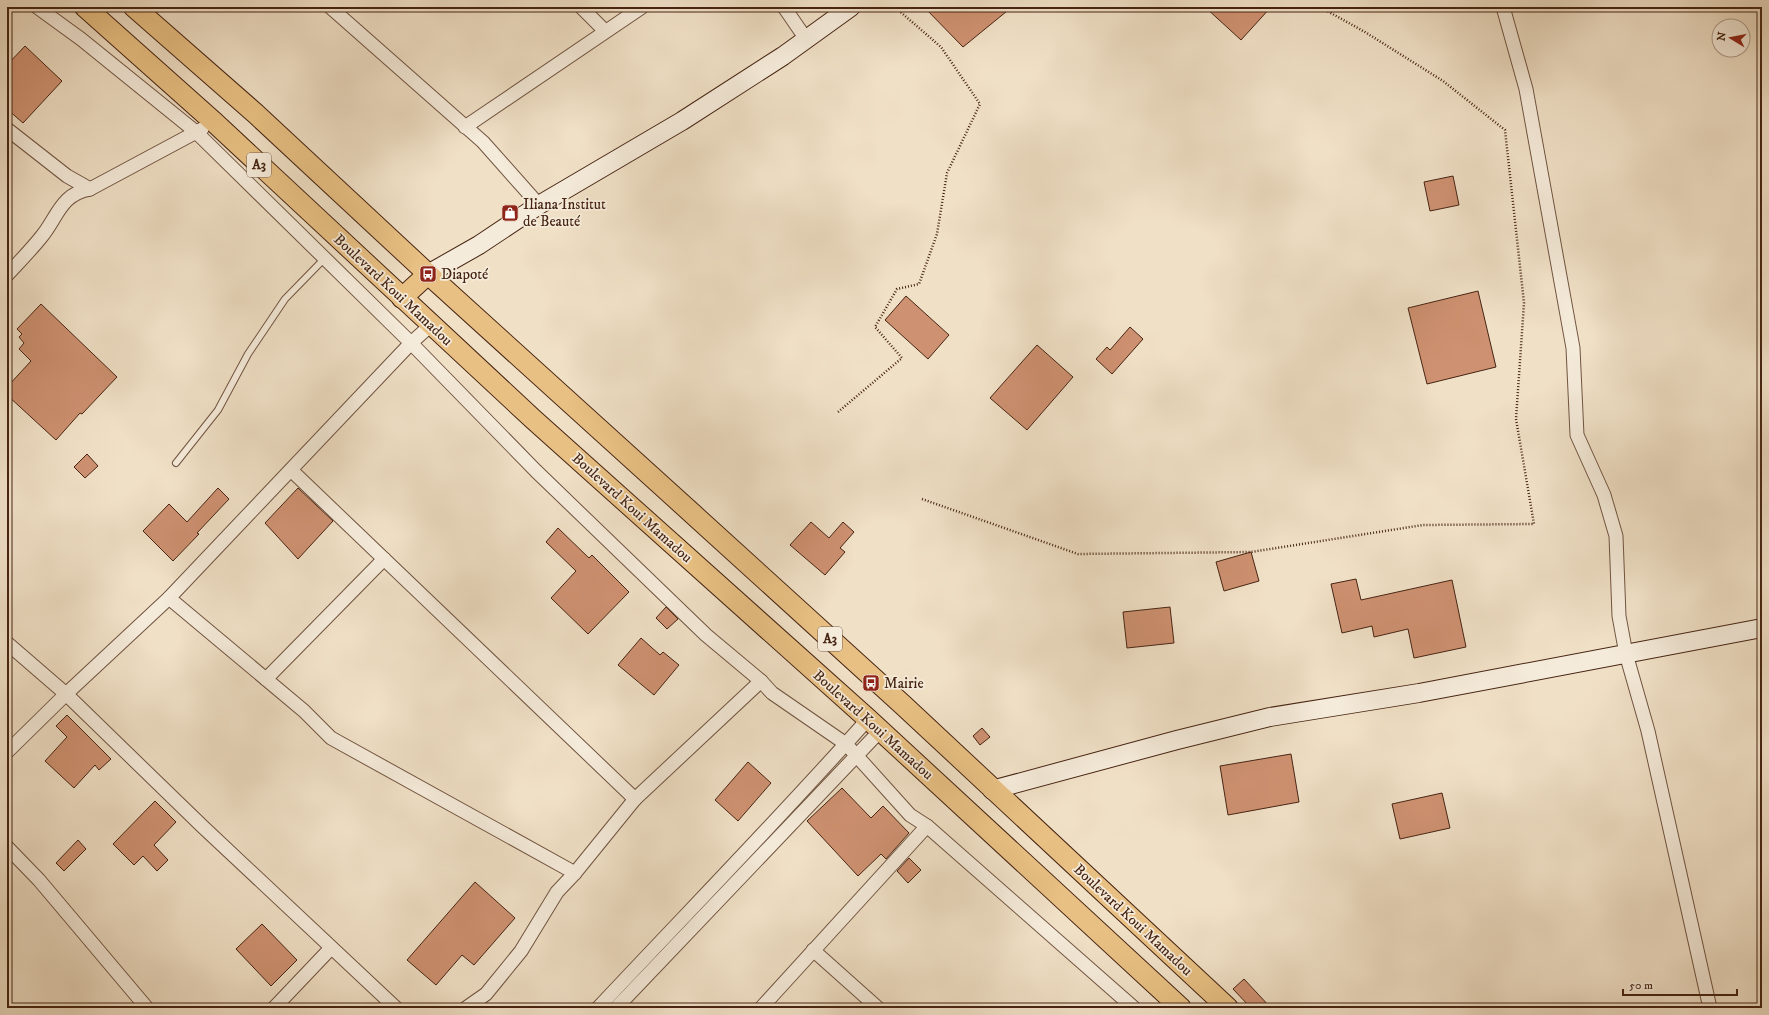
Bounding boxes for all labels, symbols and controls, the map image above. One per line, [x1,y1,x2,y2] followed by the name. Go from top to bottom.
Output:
[1711,18,1751,58] north arrow
[1714,31,1730,42] text: N
[247,153,271,177] road number: A3
[523,195,606,231] place label: Iliana Institut de Beauté
[500,203,520,223] shop icon: Iliana Institut de Beauté
[330,230,456,350] street label: Boulevard Koui Mamadou
[418,264,438,284] bus stop icon: Diapoté
[441,265,489,284] place label: Diapoté
[568,449,696,567] street label: Boulevard Koui Mamadou
[818,627,842,651] road number: A3
[809,666,937,784] street label: Boulevard Koui Mamadou
[861,673,881,693] bus stop icon: Mairie
[884,674,924,693] place label: Mairie
[1070,860,1196,980] street label: Boulevard Koui Mamadou
[1623,971,1737,997] scale bar
[1629,978,1653,993] text: 50 m

